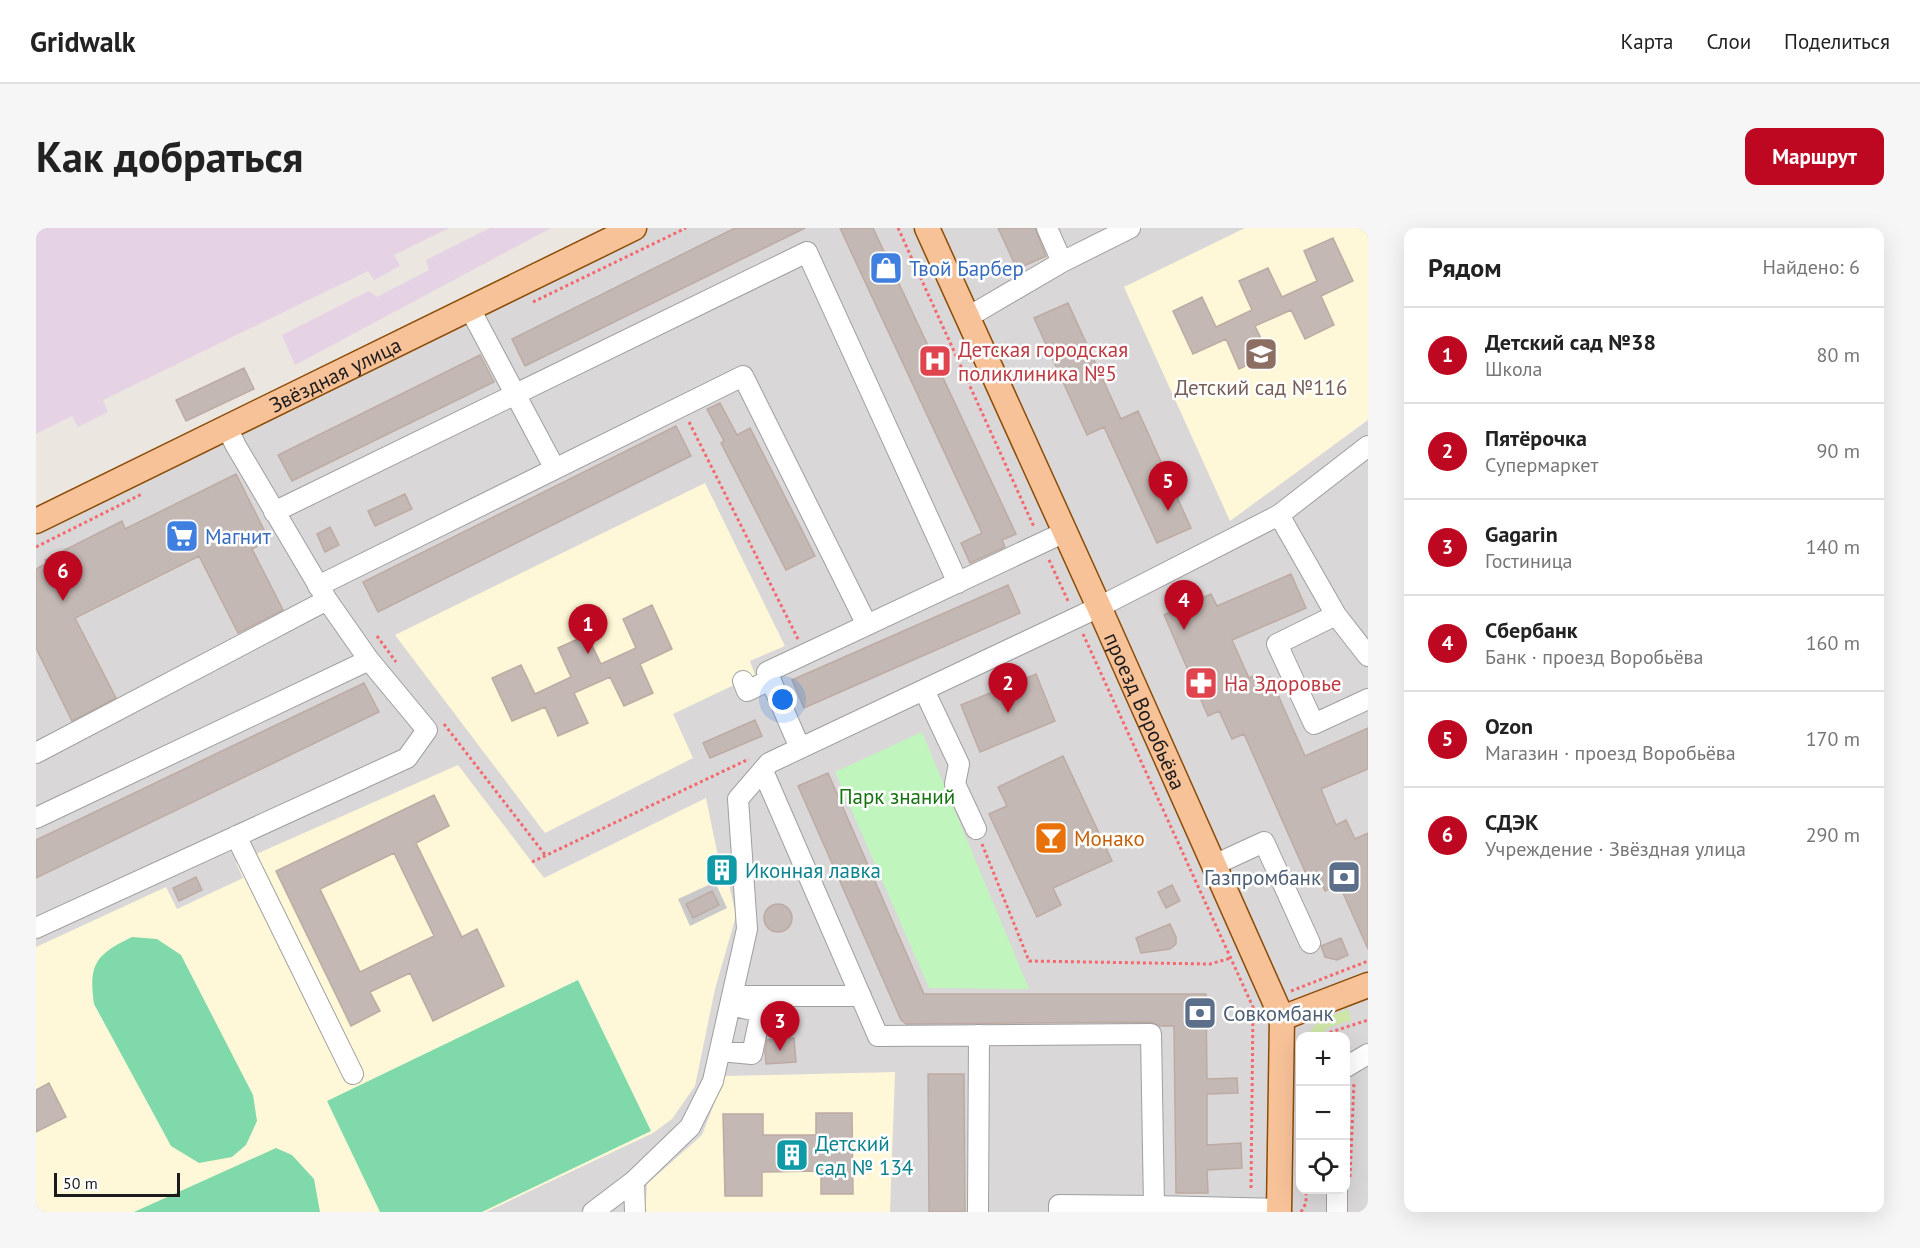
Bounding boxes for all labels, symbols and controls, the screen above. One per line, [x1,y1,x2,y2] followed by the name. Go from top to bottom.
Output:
[30,23,136,60] text: Gridwalk
[1620,28,1673,55] text: Карта
[1706,28,1751,55] text: Слои
[1784,28,1890,55] text: Поделиться
[1745,128,1884,185] button: Маршрут
[36,129,303,184] text: Как добраться
[868,250,904,286] shop icon: Твой Барбер
[1428,251,1502,284] text: Рядом
[1763,254,1860,280] text: Найдено: 6
[909,255,1024,282] place label: Твой Барбер
[1485,328,1656,356] text: Детский сад №38
[264,331,406,418] street label: Звёздная улица
[958,336,1128,387] place label: Детская городская поликлиника №5
[1243,336,1279,372] school or university icon: Детский сад №116
[1442,342,1453,368] text: 1
[1817,342,1860,368] text: 80 m
[917,343,953,379] hospital icon: Детская городская поликлиника №5
[1485,356,1542,382] text: Школа
[1175,374,1347,401] place label: Детский сад №116
[1485,424,1587,452] text: Пятёрочка
[1442,438,1453,464] text: 2
[1817,438,1860,464] text: 90 m
[1485,452,1598,478] text: Супермаркет
[1148,462,1188,511] pin: 5
[164,518,200,554] supermarket icon: Магнит
[1485,520,1558,548] text: Gagarin
[205,523,272,550] place label: Магнит
[1442,534,1453,560] text: 3
[1806,534,1860,560] text: 140 m
[1485,548,1573,574] text: Гостиница
[44,552,82,601] pin: 6
[1164,580,1204,630] pin: 4
[568,604,608,654] pin: 1
[1485,616,1577,644] text: Сбербанк
[1099,628,1192,794] street label: проезд Воробьёва
[1442,630,1453,656] text: 4
[1806,630,1860,656] text: 160 m
[1485,644,1703,670] text: Банк · проезд Воробьёва
[988,664,1028,713] pin: 2
[1183,665,1219,701] pharmacy icon: На Здоровье
[1224,670,1341,697] place label: На Здоровье
[768,685,797,714] your location
[1485,712,1533,740] text: Ozon
[1442,726,1453,752] text: 5
[1806,726,1860,752] text: 170 m
[1485,740,1736,766] text: Магазин · проезд Воробьёва
[839,783,955,810] park label: Парк знаний
[1485,808,1539,836] text: СДЭК
[1033,820,1069,856] bar icon: Монако
[1442,822,1453,848] text: 6
[1806,822,1860,848] text: 290 m
[1074,825,1145,852] place label: Монако
[1485,836,1746,862] text: Учреждение · Звёздная улица
[704,852,740,888] building icon: Иконная лавка
[745,857,881,884] place label: Иконная лавка
[1326,859,1362,895] bank icon: Газпромбанк
[1204,864,1321,891] place label: Газпромбанк
[1182,995,1218,1031] bank icon: Совкомбанк
[1223,1000,1334,1027] place label: Совкомбанк
[760,1002,800,1051] pin: 3
[1296,1032,1350,1194] map controls
[1296,1032,1350,1086] button: +
[1296,1086,1350,1140] button: −
[815,1130,913,1181] place label: Детский сад № 134
[774,1137,810,1173] building icon: Детский сад № 134
[1296,1140,1350,1194] button: locate
[54,1170,180,1198] scale bar
[63,1173,98,1193] text: 50 m

